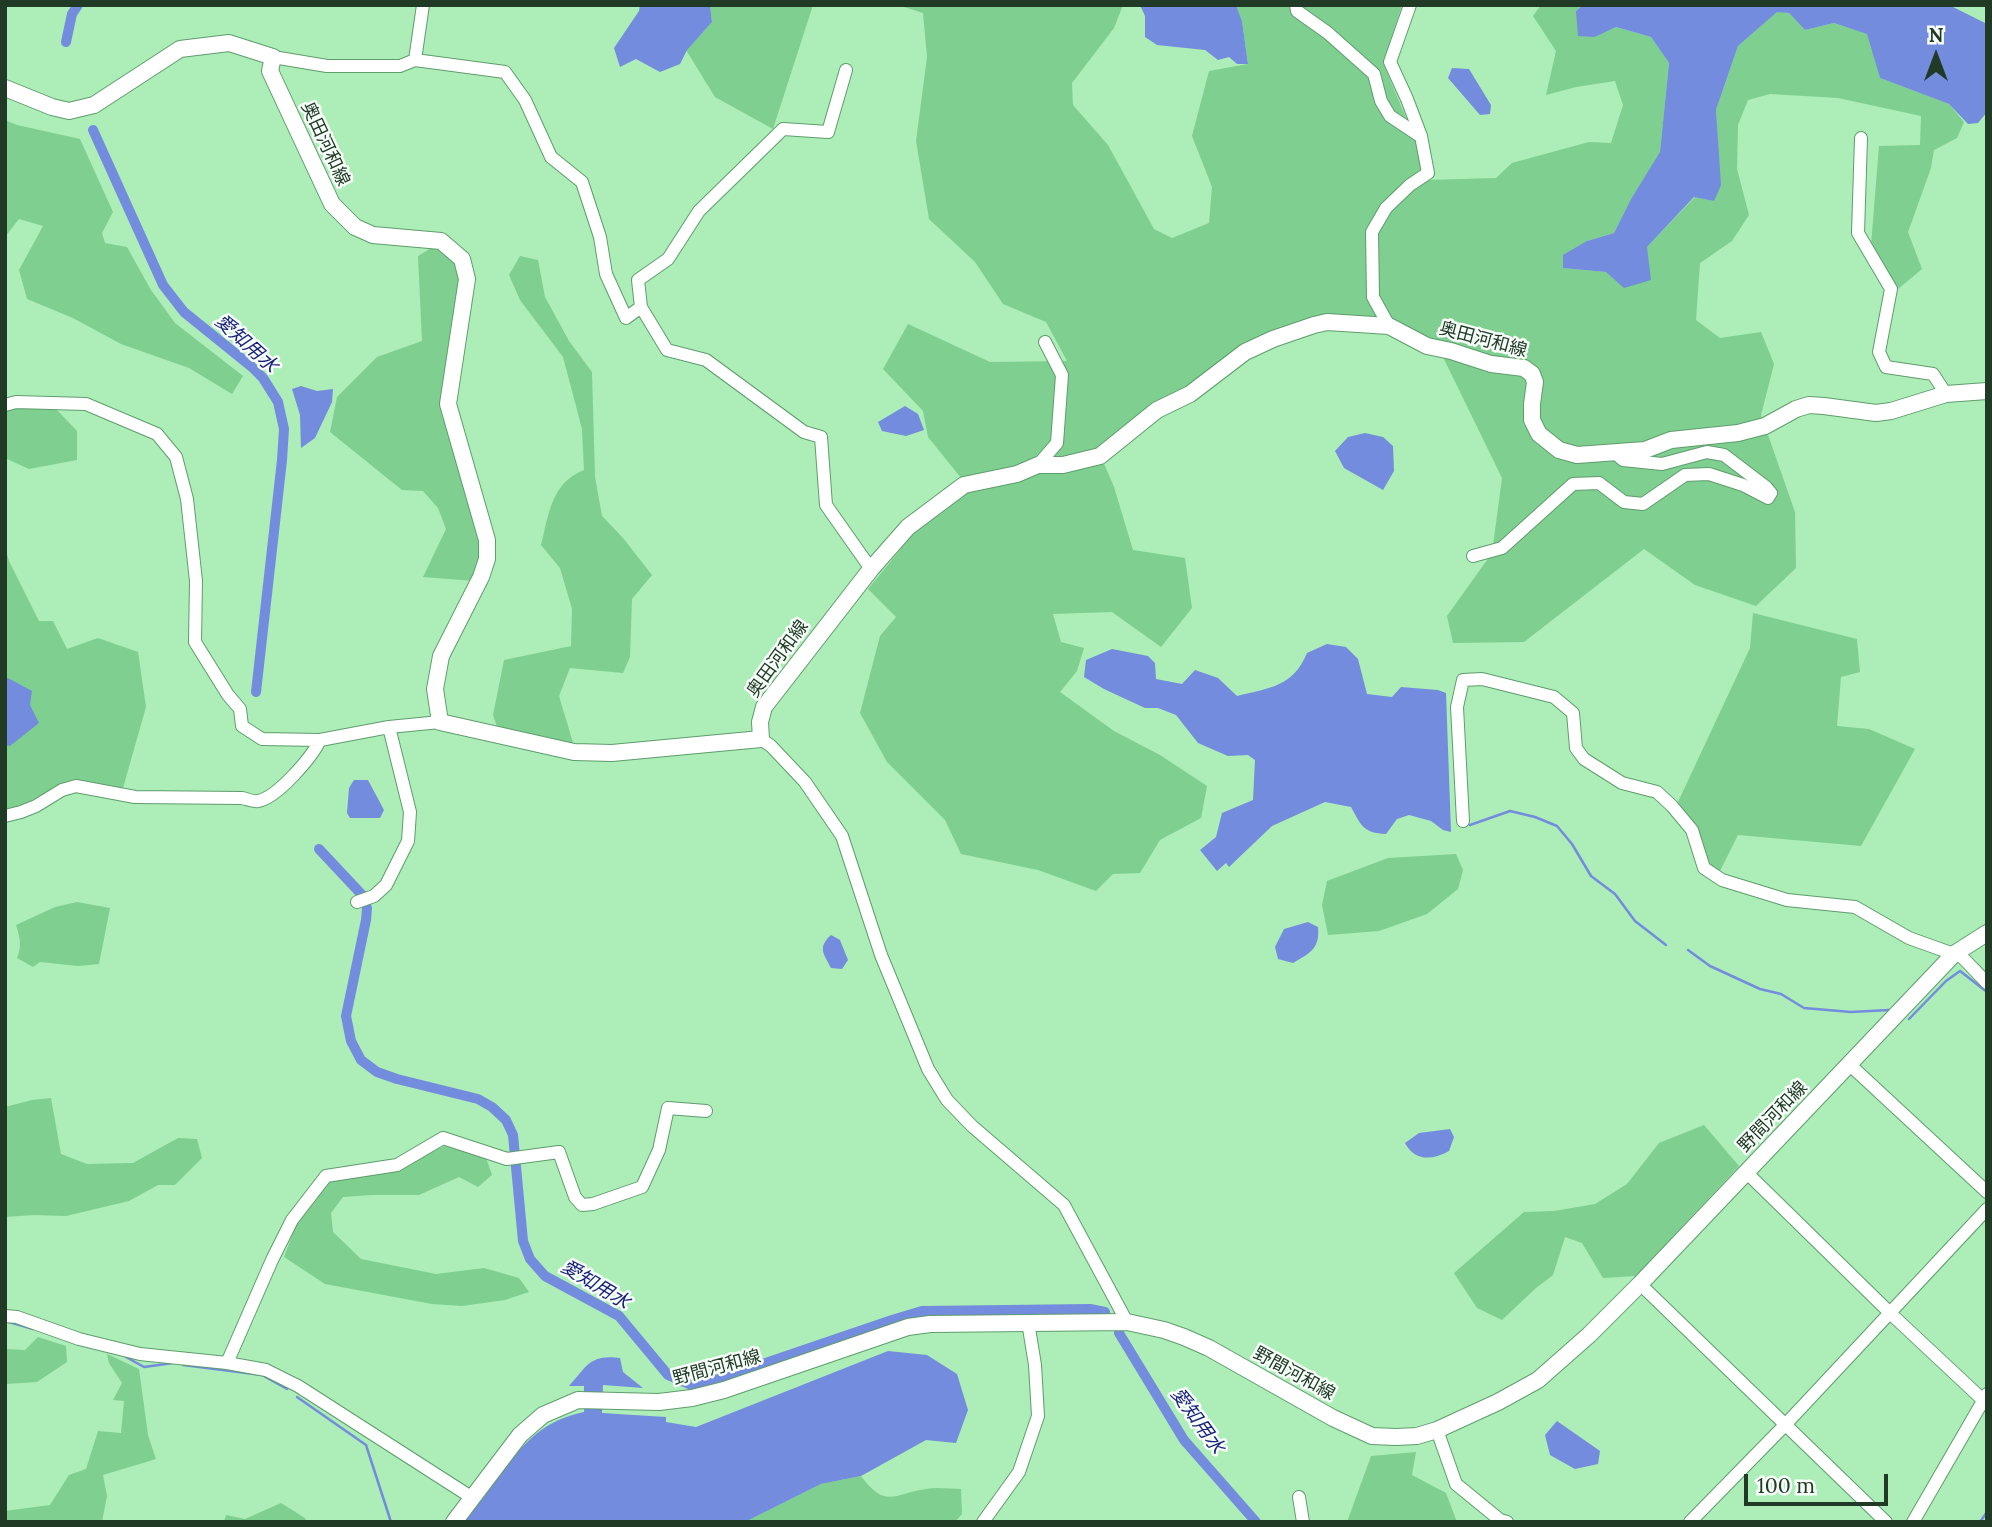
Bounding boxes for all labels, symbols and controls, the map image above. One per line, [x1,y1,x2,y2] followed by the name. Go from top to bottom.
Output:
[1901,21,1971,91] north arrow
[1929,23,1943,47] text: N
[296,99,354,189] street label: 奥田河和線
[210,310,282,378] water label: 愛知用水
[1437,318,1529,362] street label: 奥田河和線
[743,616,813,702] street label: 奥田河和線
[1734,1077,1812,1157] street label: 野間河和線
[557,1256,633,1314] water label: 愛知用水
[1249,1343,1339,1405] street label: 野間河和線
[671,1346,763,1390] street label: 野間河和線
[1165,1384,1229,1458] water label: 愛知用水
[1747,1460,1890,1504] scale bar
[1757,1472,1815,1499] text: 100 m

